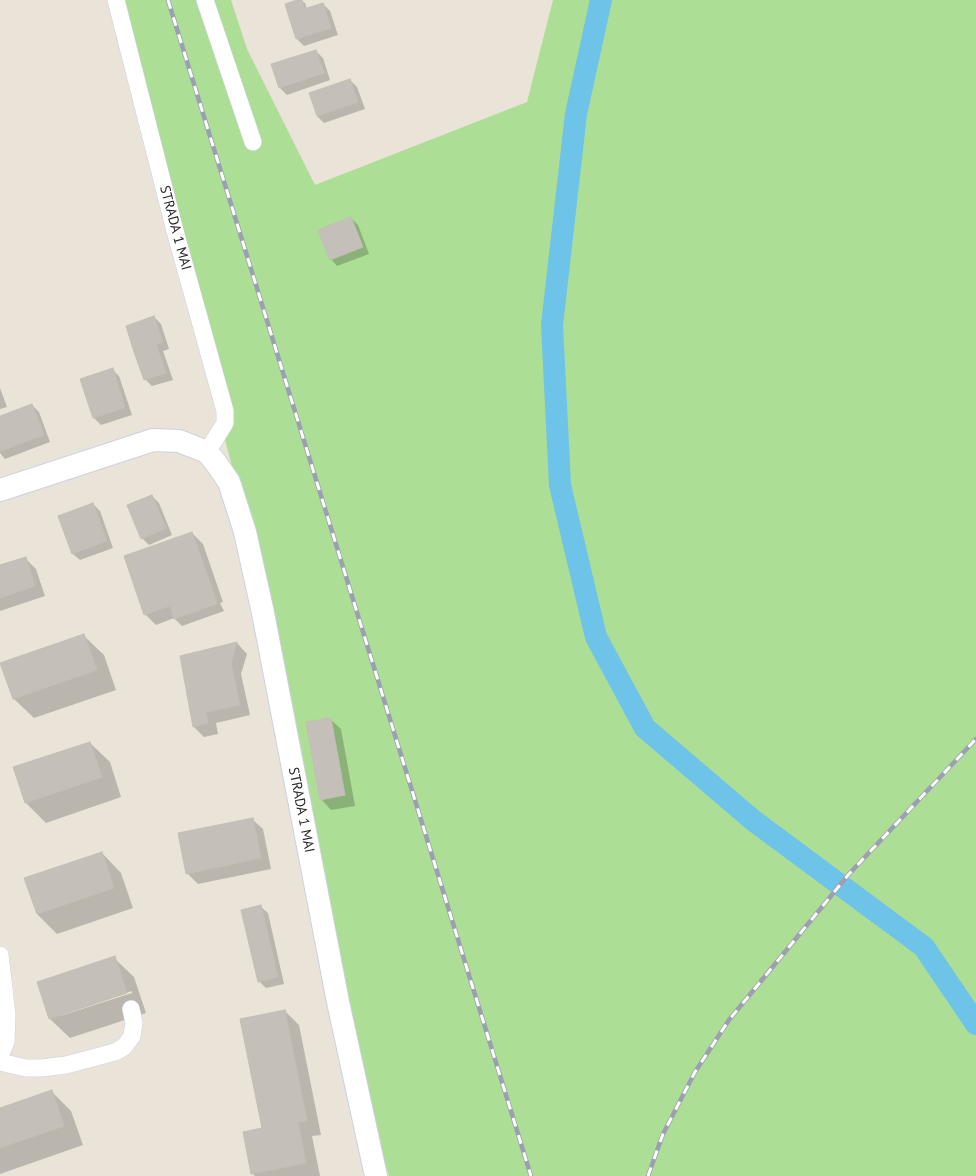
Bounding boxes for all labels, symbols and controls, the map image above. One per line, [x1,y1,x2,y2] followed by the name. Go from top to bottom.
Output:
[156,184,194,272] street label: STRADA 1 MAI
[284,766,318,854] street label: STRADA 1 MAI

